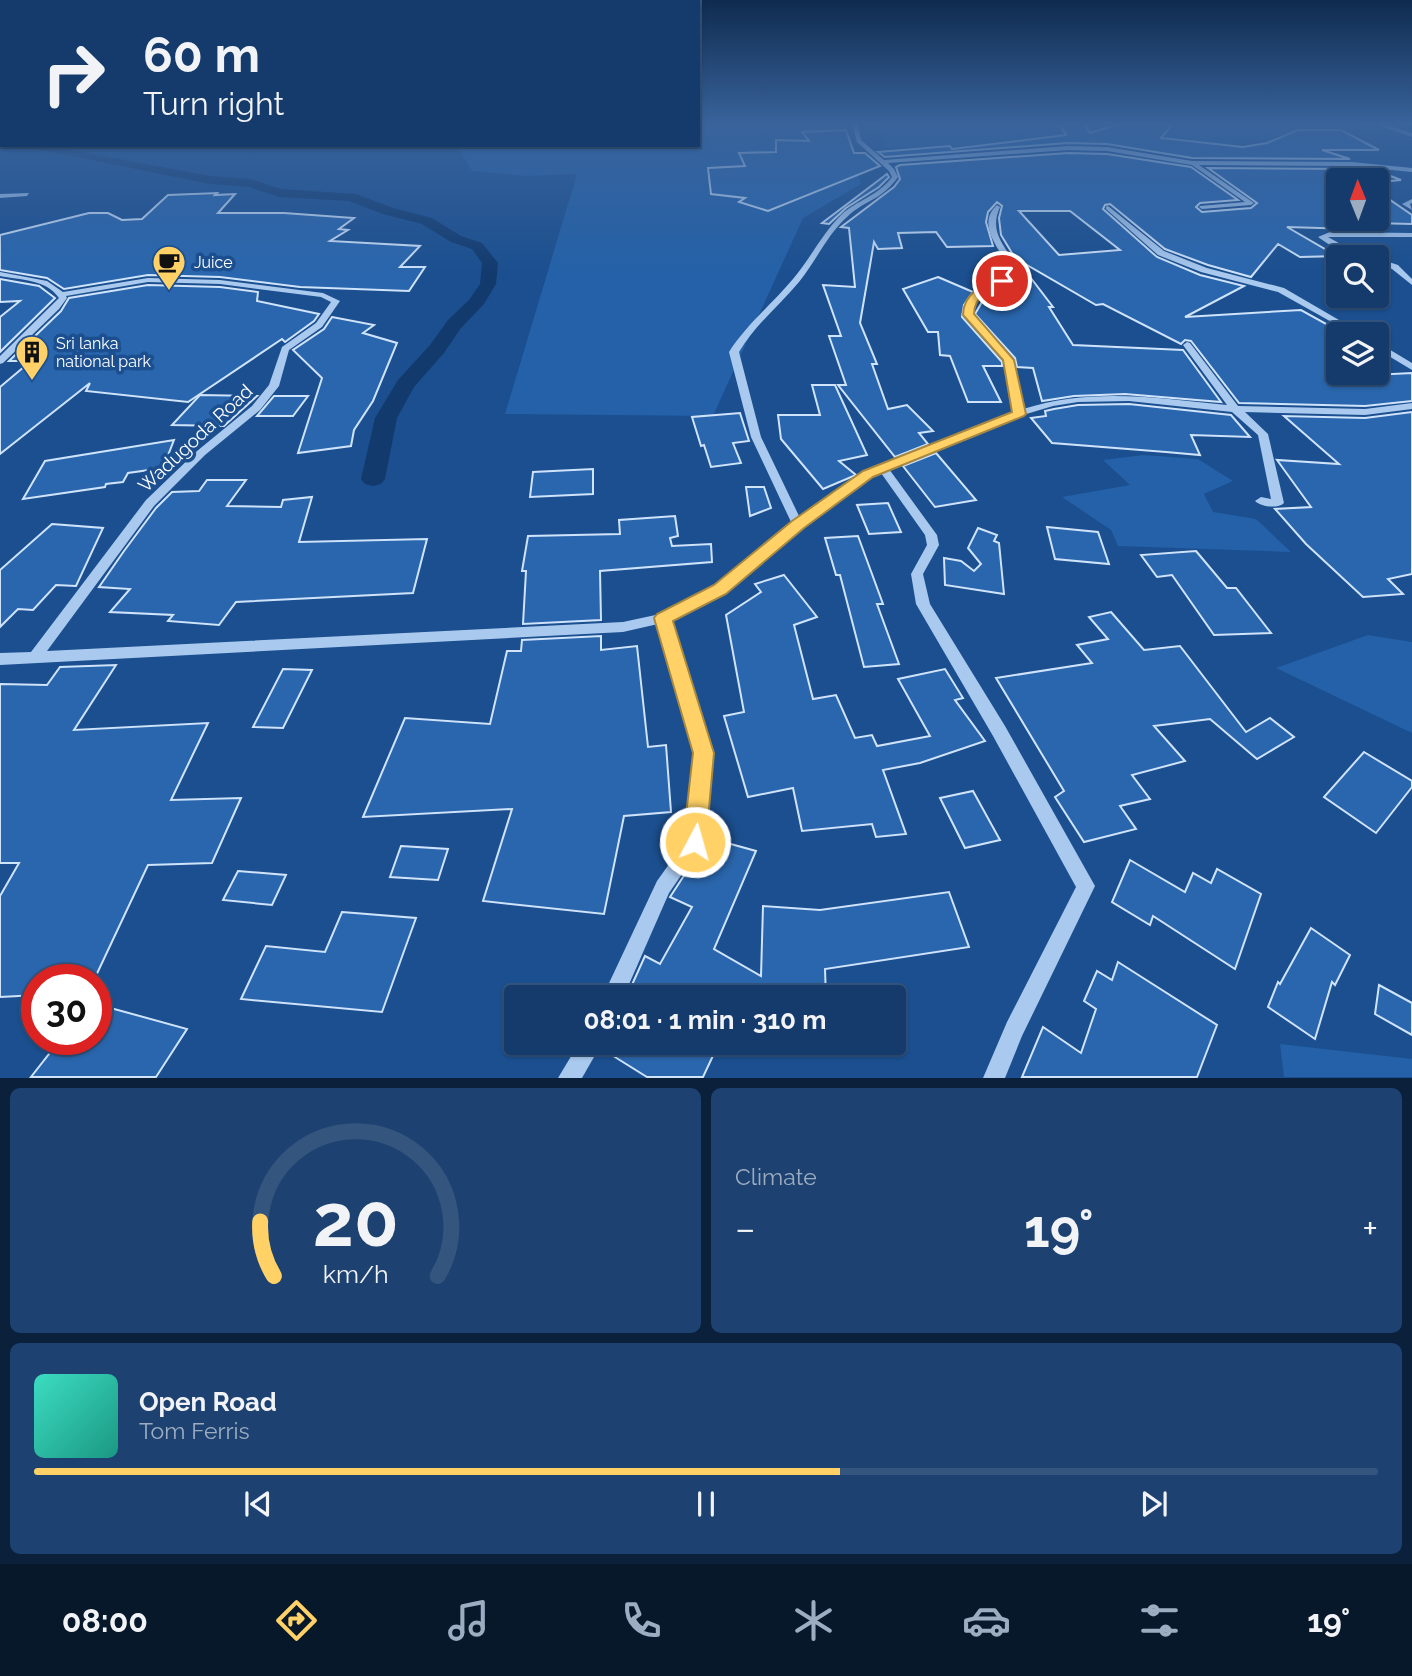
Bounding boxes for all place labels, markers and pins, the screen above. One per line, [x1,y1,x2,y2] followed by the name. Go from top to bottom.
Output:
[150,243,188,292] cafe icon: Juice
[972,251,1032,311] pin
[194,253,233,272] place label: Juice
[13,333,51,382] building icon: Sri lanka national park
[56,334,152,371] place label: Sri lanka national park

